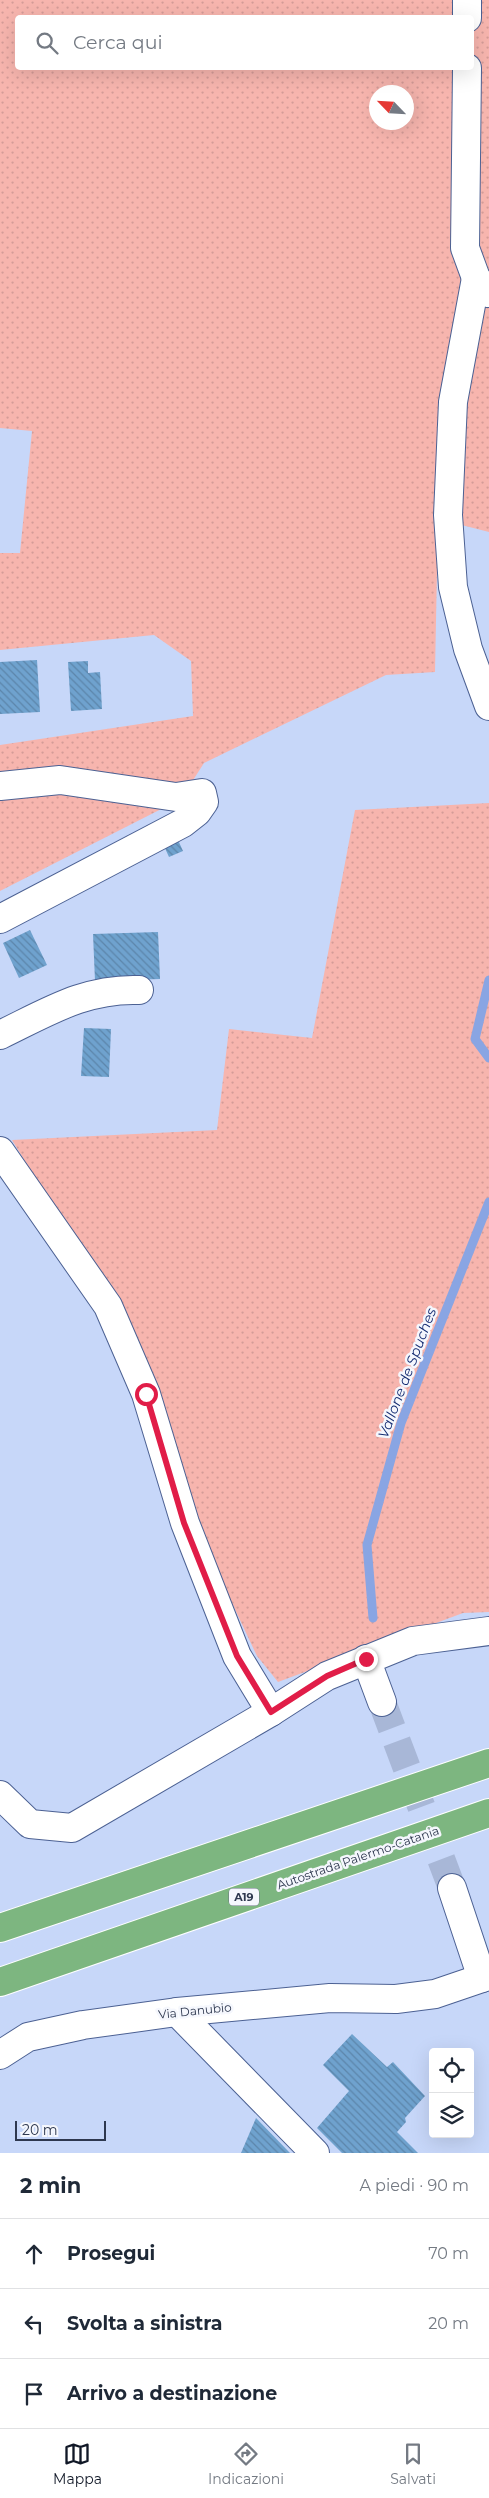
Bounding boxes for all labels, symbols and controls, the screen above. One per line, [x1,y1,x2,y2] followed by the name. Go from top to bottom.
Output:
[15,15,474,70] search box
[33,29,61,57] icon: search
[73,31,163,54] text: Cerca qui
[369,85,414,130] north arrow
[374,1305,440,1441] water label: Vallone de Spuches
[135,1383,158,1406] route start
[355,1648,378,1671] route end
[275,1823,441,1892] street label: Autostrada Palermo-Catania
[229,1888,259,1905] road number: A19
[158,1999,232,2022] street label: Via Danubio
[429,2048,474,2138] map controls
[429,2048,474,2093] button: locate
[429,2093,474,2138] button: layers
[15,2118,106,2141] scale bar
[22,2121,58,2139] text: 20 m
[20,2173,81,2198] text: 2 min
[359,2176,469,2195] text: A piedi · 90 m
[20,2240,48,2268] icon: ahead
[67,2242,155,2265] text: Prosegui
[428,2244,469,2263] text: 70 m
[20,2310,48,2338] icon: left
[67,2312,222,2335] text: Svolta a sinistra
[428,2314,469,2333] text: 20 m
[20,2380,48,2408] icon: arrive
[67,2382,277,2405] text: Arrivo a destinazione
[53,2440,102,2488] tab: Mappa
[208,2440,284,2488] tab: Indicazioni
[390,2440,436,2488] tab: Salvati

